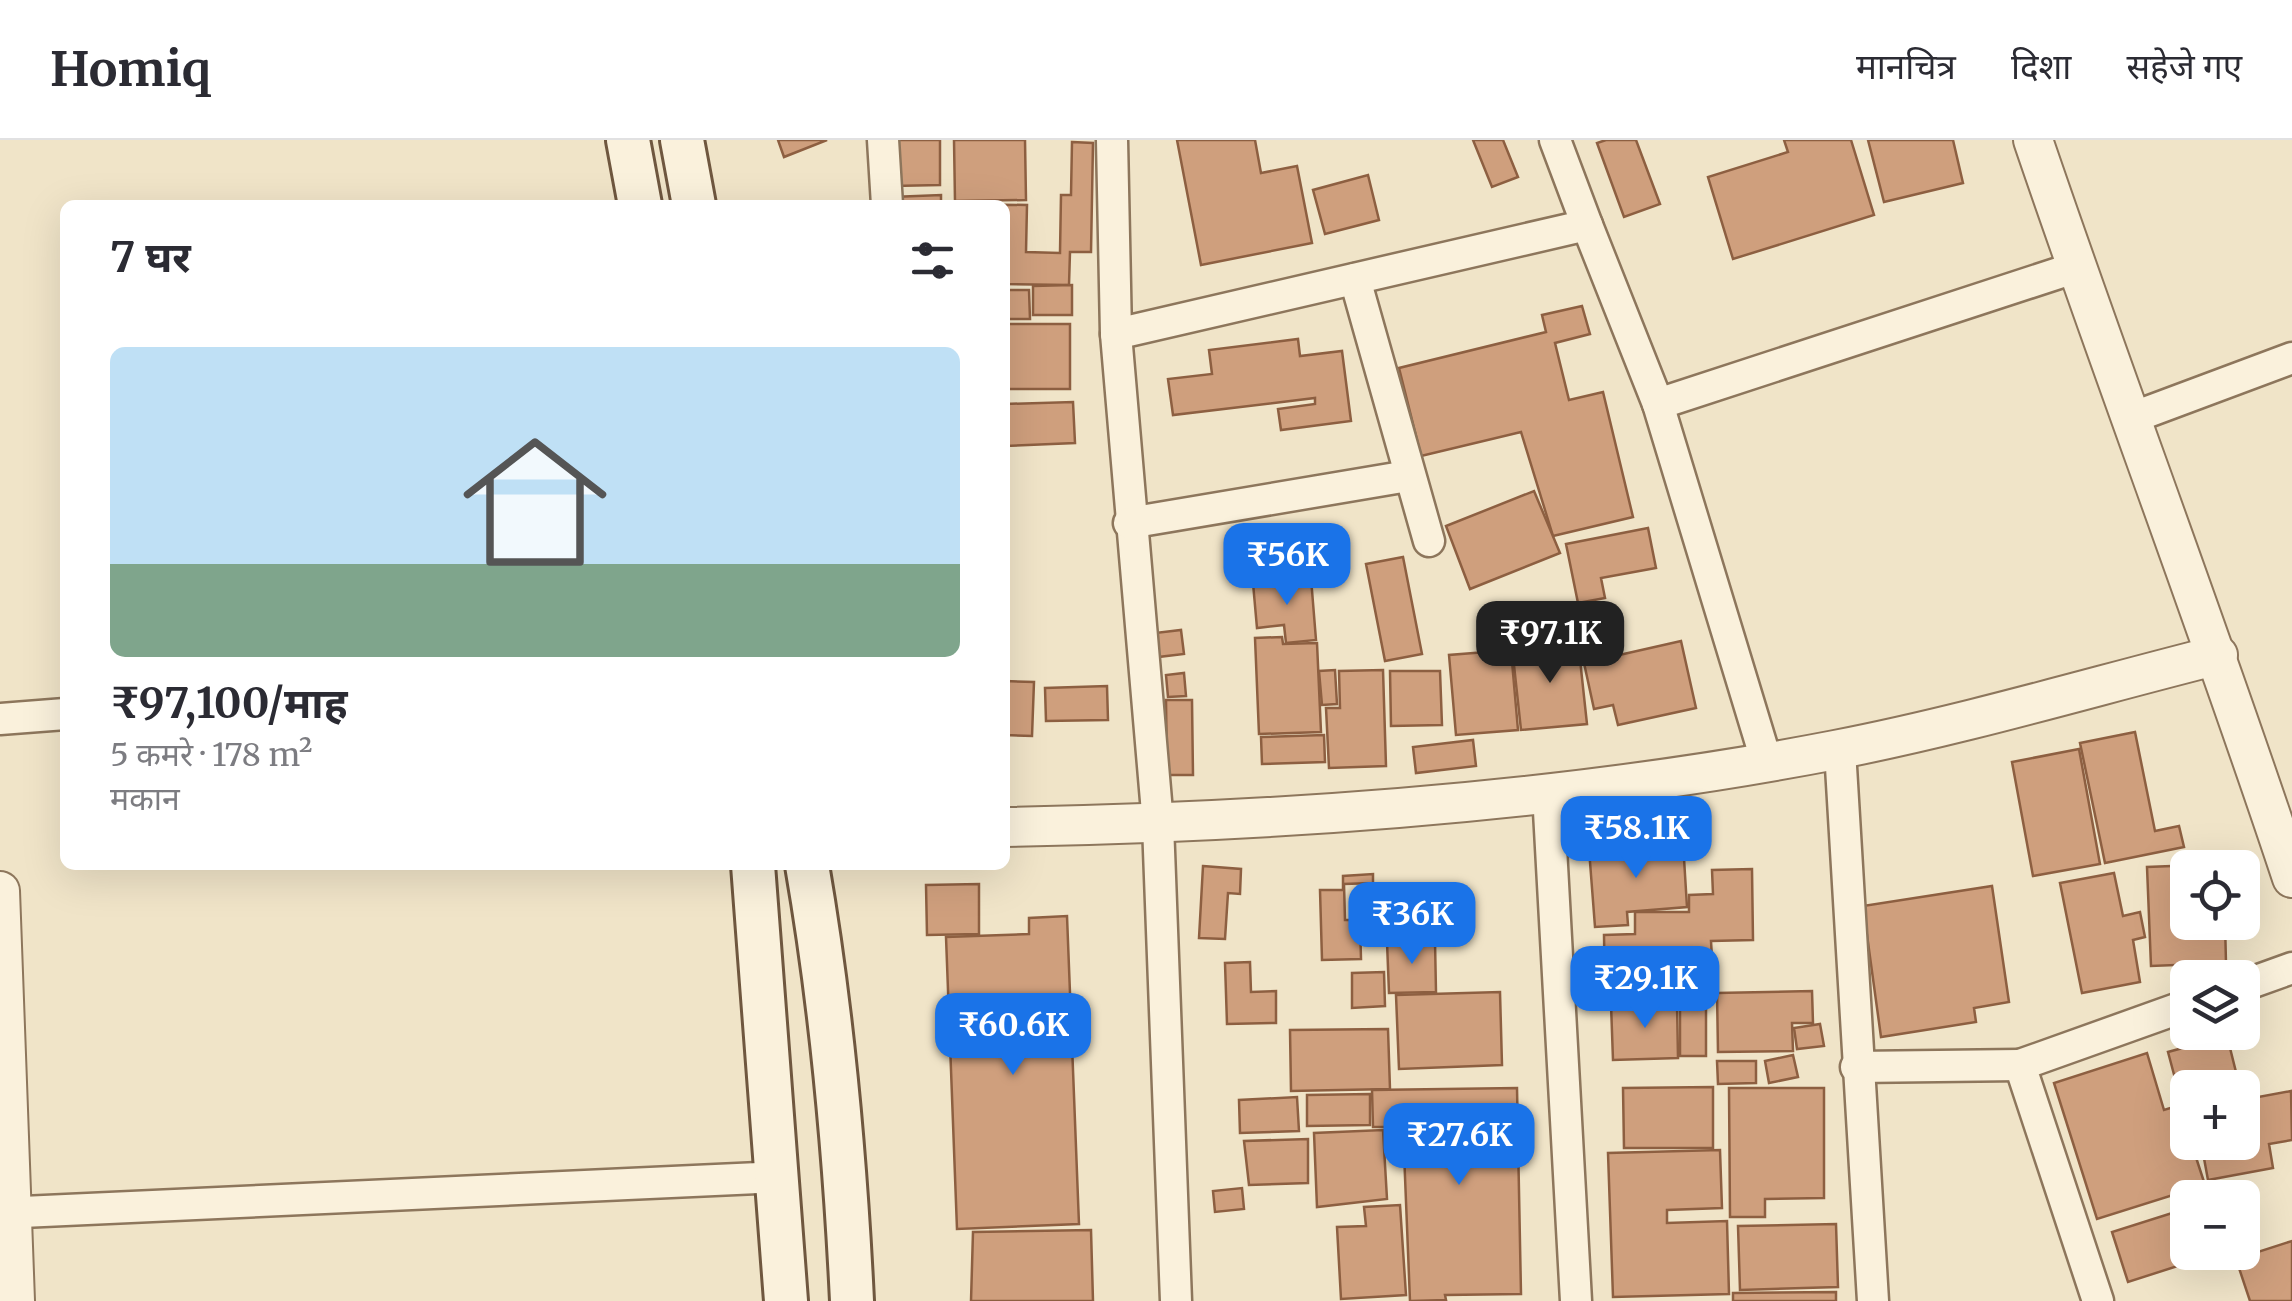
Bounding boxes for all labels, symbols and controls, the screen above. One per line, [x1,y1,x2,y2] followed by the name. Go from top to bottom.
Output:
[50,39,211,99] text: Homiq
[1856,45,1956,89] text: मानचित्र
[2011,45,2071,89] text: दिशा
[2126,45,2242,89] text: सहेजे गए
[110,231,191,283] text: 7 घर
[905,233,960,288] icon: filters
[445,412,625,592] icon: home
[1228,523,1346,608] pin: ₹56K
[1245,535,1329,575] text: ₹56K
[1469,601,1631,686] pin: ₹97.1K
[1498,613,1602,653] text: ₹97.1K
[110,677,347,729] text: ₹97,100/माह
[110,735,312,775] text: 5 कमरे · 178 m²
[110,779,180,819] text: मकान
[1555,796,1717,881] pin: ₹58.1K
[1583,808,1689,848] text: ₹58.1K
[2170,850,2260,1270] map controls
[2170,850,2260,940] button: locate
[1353,882,1471,967] pin: ₹36K
[1370,894,1454,934] text: ₹36K
[1564,946,1726,1031] pin: ₹29.1K
[1592,958,1698,998] text: ₹29.1K
[2170,960,2260,1050] button: layers
[932,993,1094,1078] pin: ₹60.6K
[957,1005,1069,1045] text: ₹60.6K
[2170,1070,2260,1160] button: +
[1378,1103,1540,1188] pin: ₹27.6K
[1406,1115,1513,1155] text: ₹27.6K
[2170,1180,2260,1270] button: −

